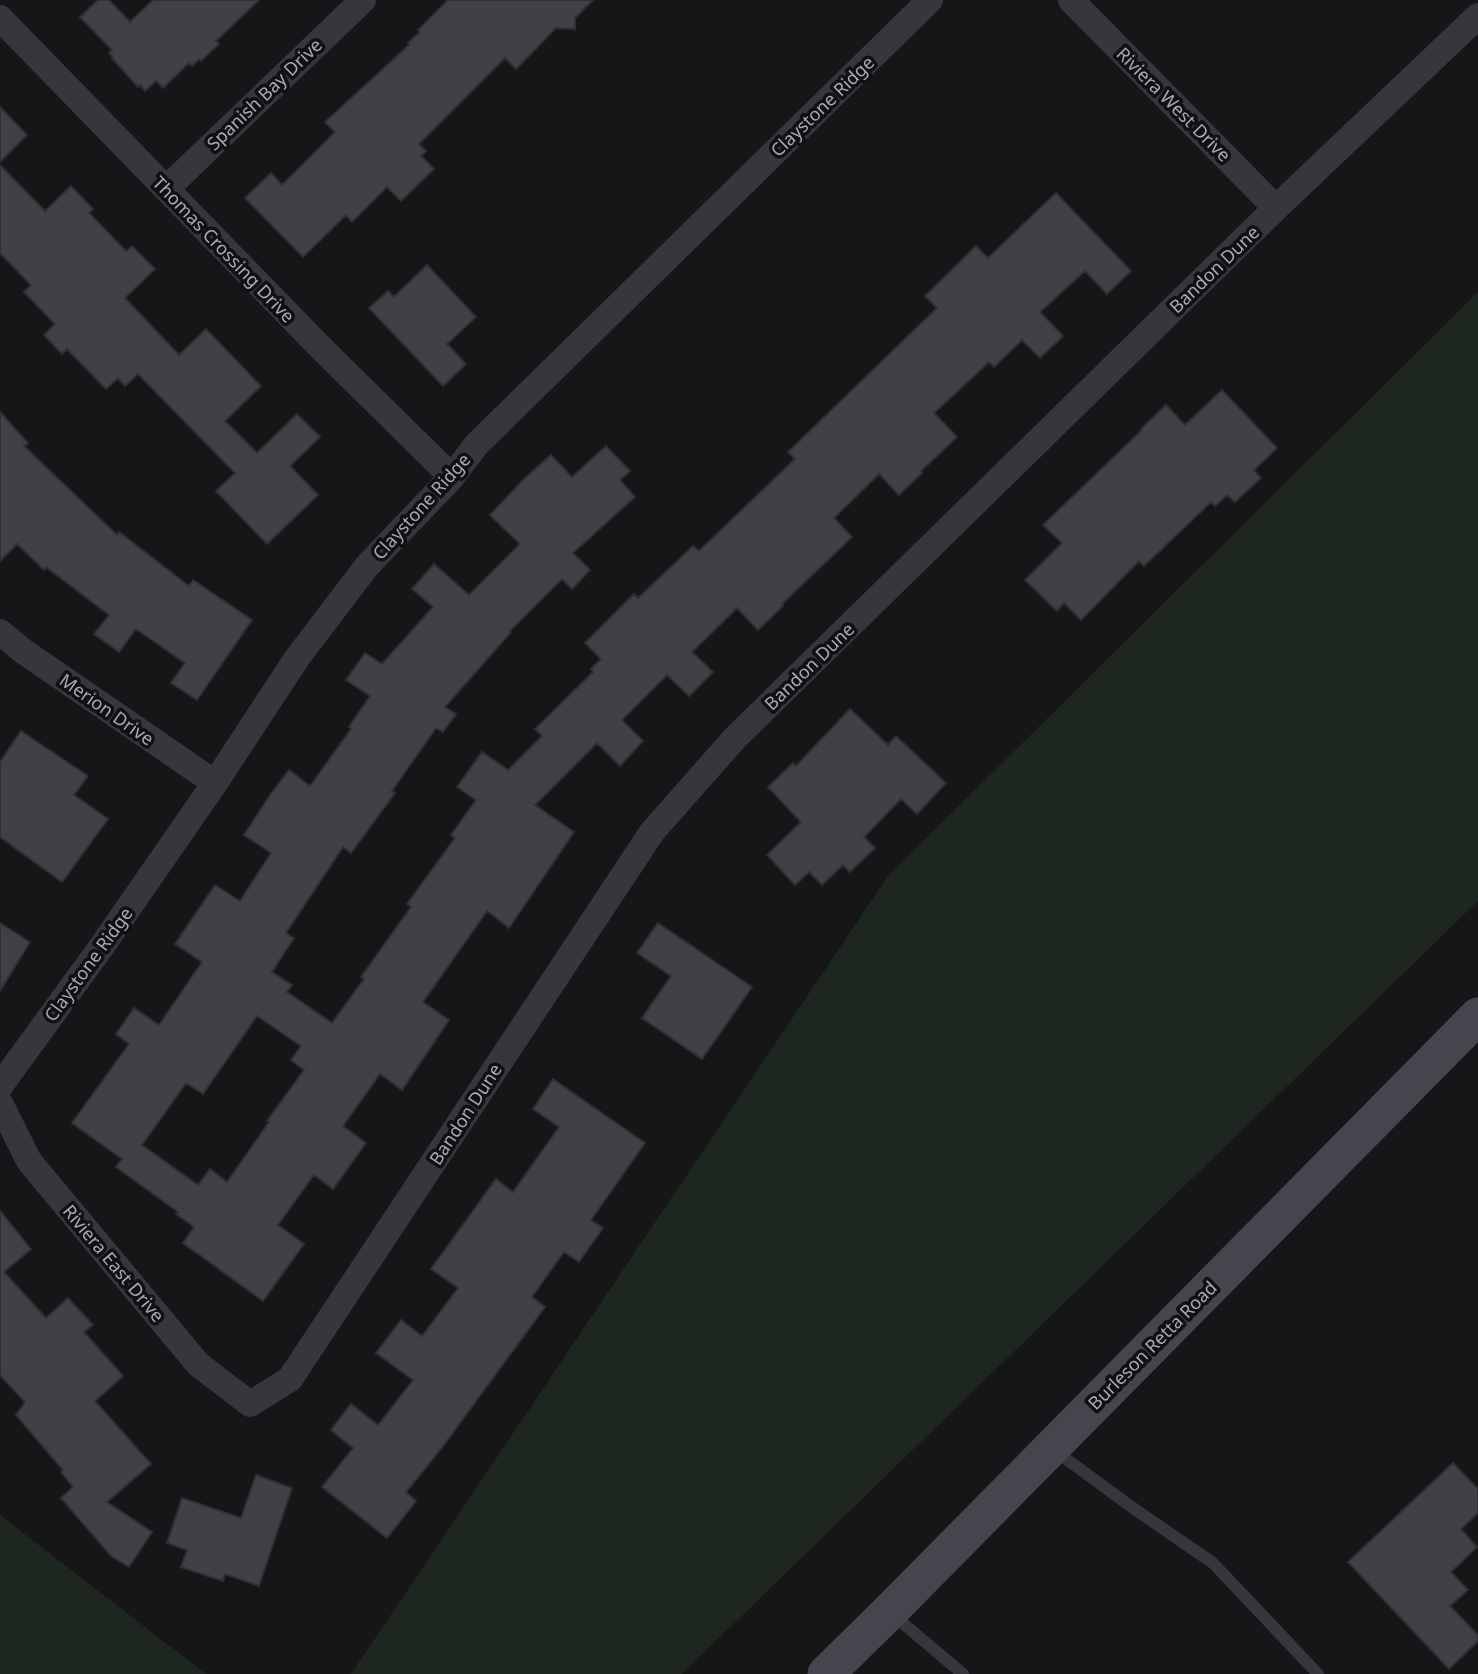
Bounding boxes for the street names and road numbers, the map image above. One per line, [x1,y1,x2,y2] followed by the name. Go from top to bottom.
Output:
[201,33,327,155] street label: Spanish Bay Drive
[1112,42,1236,166] street label: Riviera West Drive
[765,50,879,162] street label: Claystone Ridge
[148,171,300,327] street label: Thomas Crossing Drive
[1164,220,1264,318] street label: Bandon Dune
[367,448,475,564] street label: Claystone Ridge
[759,617,859,715] street label: Bandon Dune
[55,668,159,750] street label: Merion Drive
[38,902,138,1026] street label: Claystone Ridge
[423,1059,507,1169] street label: Bandon Dune
[58,1199,170,1327] street label: Riviera East Drive
[1082,1275,1222,1415] street label: Burleson Retta Road

